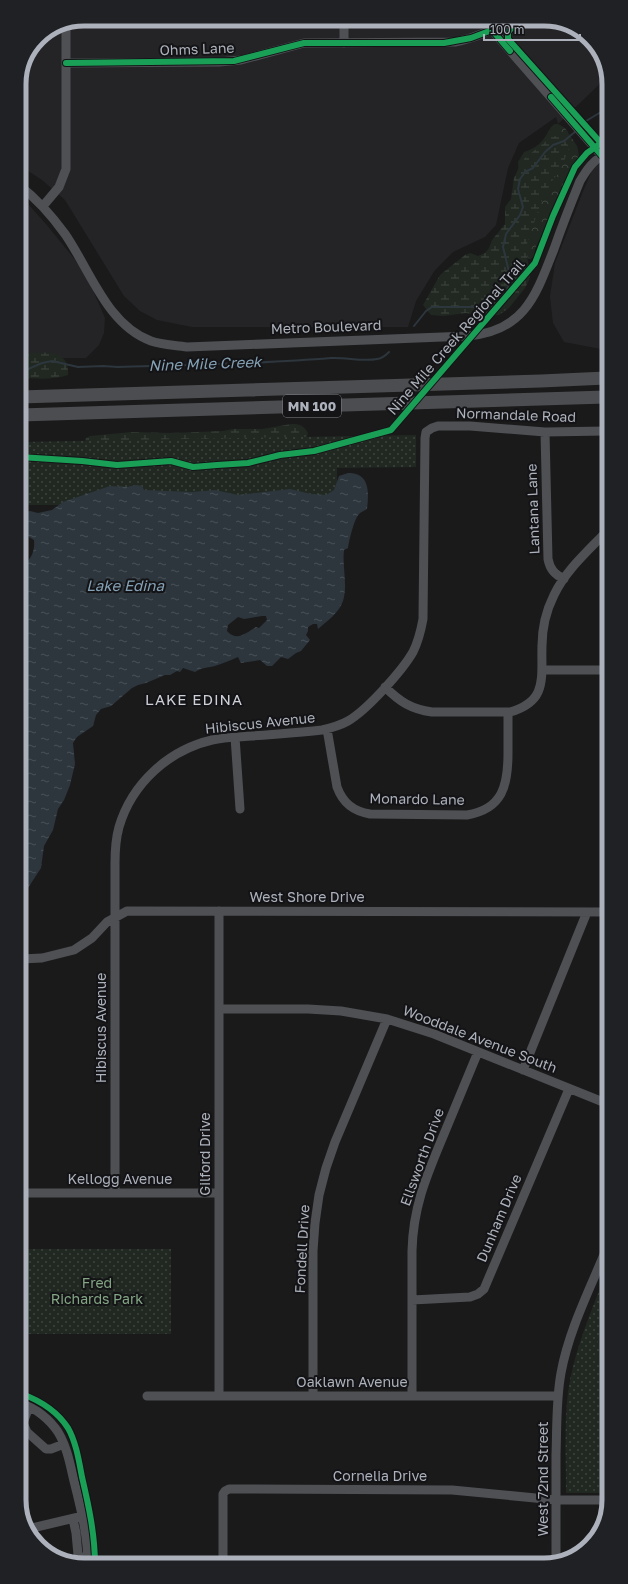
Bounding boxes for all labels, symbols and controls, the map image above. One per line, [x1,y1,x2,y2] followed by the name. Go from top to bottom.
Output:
[484,16,580,42] scale bar
[490,22,524,37] text: 100 m
[159,39,235,58] street label: Ohms Lane
[383,255,528,418] street label: Nine Mile Creek Regional Trail
[270,316,382,337] street label: Metro Boulevard
[148,352,263,374] water label: Nine Mile Creek
[283,395,341,417] road number: MN 100
[456,404,576,425] street label: Normandale Road
[522,463,543,555] street label: Lantana Lane
[86,576,164,594] water label: Lake Edina
[145,690,243,708] district label: LAKE EDINA
[204,708,316,737] street label: Hibiscus Avenue
[369,789,465,808] street label: Monardo Lane
[249,888,365,905] street label: West Shore Drive
[92,973,109,1083] street label: Hibiscus Avenue
[401,1001,560,1076] street label: Wooddale Avenue South
[396,1106,447,1208] street label: Ellsworth Drive
[196,1112,213,1196] street label: Gilford Drive
[68,1170,172,1187] street label: Kellogg Avenue
[472,1171,525,1264] street label: Dunham Drive
[291,1204,312,1294] street label: Fondell Drive
[51,1274,143,1307] park label: Fred Richards Park
[296,1373,408,1390] street label: Oaklawn Avenue
[534,1421,551,1537] street label: West 72nd Street
[333,1467,427,1484] street label: Cornelia Drive

